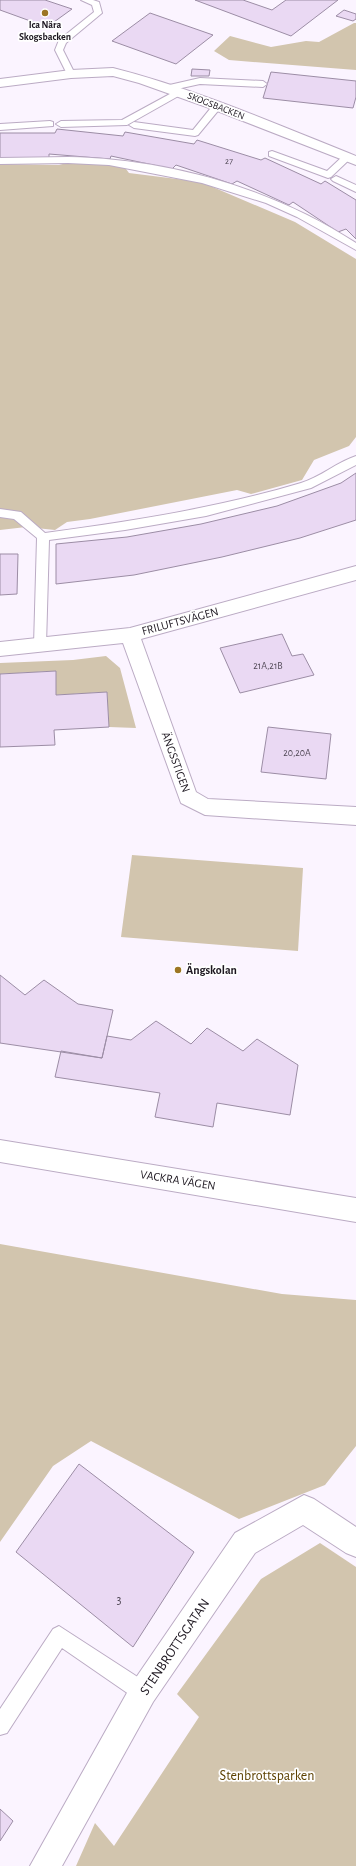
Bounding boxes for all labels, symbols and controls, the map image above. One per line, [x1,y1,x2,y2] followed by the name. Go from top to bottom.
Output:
[40,8,50,18] marker: Ica Nära Skogsbacken
[19,20,71,42] place label: Ica Nära Skogsbacken
[186,91,246,121] street label: SKOGSBACKEN
[225,157,233,166] house number: 27
[140,604,220,637] street label: FRILUFTSVÄGEN
[253,661,283,671] house number: 21A,21B
[160,730,193,794] street label: ÄNGSSTIGEN
[283,748,311,758] house number: 20,20A
[186,963,237,976] place label: Ängskolan
[173,965,183,975] marker: Ängskolan
[139,1167,217,1192] street label: VACKRA VÄGEN
[117,1594,122,1606] house number: 3
[138,1596,212,1698] street label: STENBROTTSGATAN
[220,1769,314,1783] park label: Stenbrottsparken

